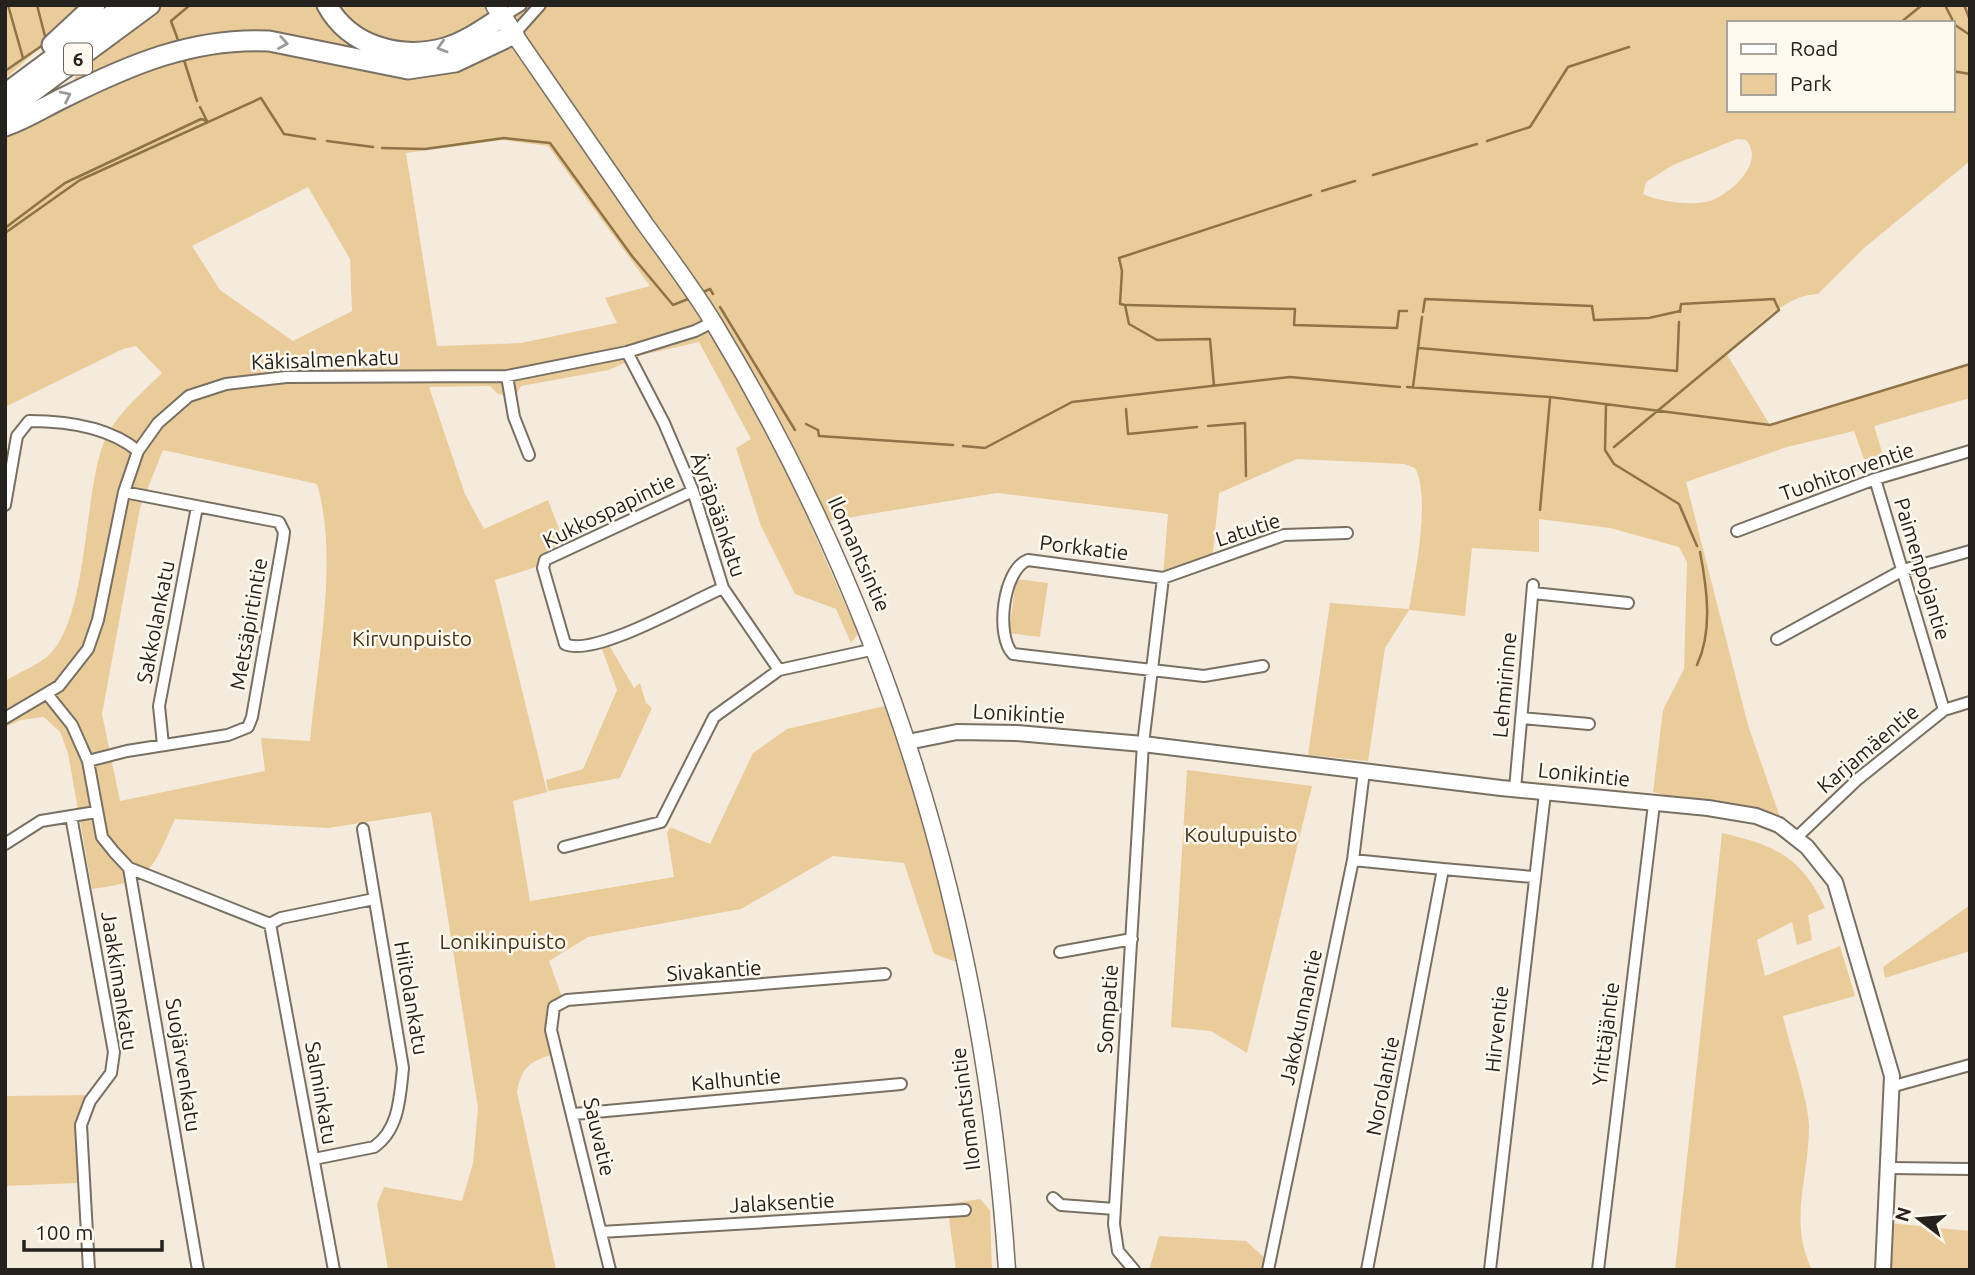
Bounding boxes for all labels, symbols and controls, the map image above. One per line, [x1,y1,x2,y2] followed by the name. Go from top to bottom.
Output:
[1727,21,1954,112] legend
[277,35,289,50] one-way arrow
[1790,36,1838,60] text: Road
[436,39,448,54] one-way arrow
[64,44,92,74] road number: 6
[1790,71,1832,95] text: Park
[59,91,71,105] one-way arrow
[251,344,399,374] street label: Käkisalmenkatu
[1777,437,1917,505] street label: Tuohitorventie
[686,449,751,580] street label: Äyräpäänkatu
[538,468,679,553] street label: Kukkospapintie
[824,492,896,615] street label: Ilomantsintie
[1890,495,1956,643] street label: Paimenpojantie
[1212,507,1283,551] street label: Latutie
[1038,530,1130,564] street label: Porkkatie
[225,556,271,692] street label: Metsäpirtintie
[131,558,179,685] street label: Sakkolankatu
[352,626,472,650] park label: Kirvunpuisto
[1487,631,1521,739] street label: Lehmirinne
[972,699,1066,727] street label: Lonikintie
[1812,699,1923,798] street label: Karjamäentie
[1537,757,1631,791] street label: Lonikintie
[1184,822,1298,846] park label: Koulupuisto
[97,909,143,1052] street label: Jaakkimankatu
[440,929,566,953] park label: Lonikinpuisto
[390,939,434,1057] street label: Hiitolankatu
[1274,947,1326,1087] street label: Jakokunnantie
[666,955,762,985] street label: Sivakantie
[1092,963,1122,1054] street label: Sompatie
[1587,980,1623,1087] street label: Yrittäjäntie
[1480,984,1512,1073] street label: Hirventie
[162,996,206,1133] street label: Suojärvenkatu
[1361,1034,1403,1138] street label: Norolantie
[301,1039,343,1146] street label: Salminkatu
[946,1046,984,1172] street label: Ilomantsintie
[690,1063,782,1095] street label: Kalhuntie
[579,1095,621,1178] street label: Sauvatie
[1884,1184,1954,1254] north arrow
[729,1187,835,1217] street label: Jalaksentie
[1890,1204,1915,1224] text: N
[24,1208,163,1252] scale bar
[35,1220,93,1244] text: 100 m

